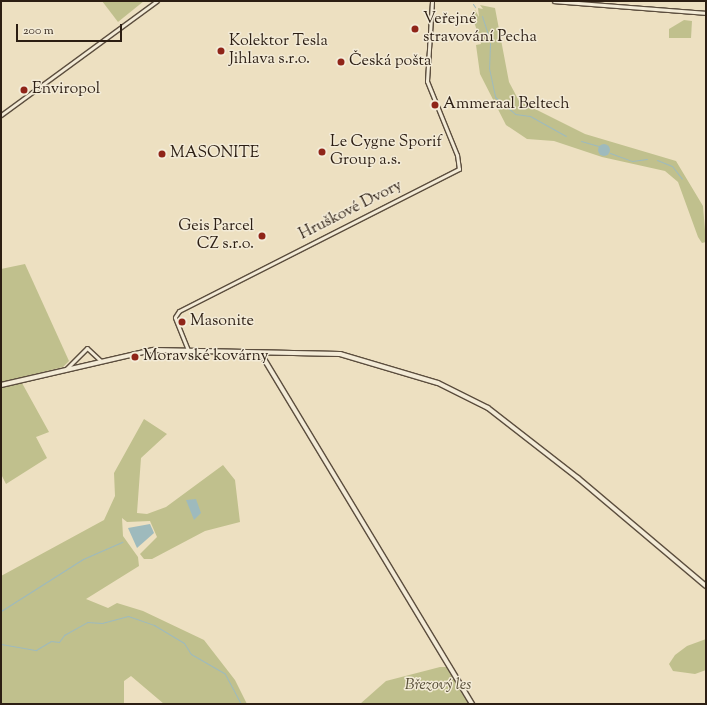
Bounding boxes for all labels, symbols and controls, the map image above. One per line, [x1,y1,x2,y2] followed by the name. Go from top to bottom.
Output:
[423,10,537,48] place label: Veřejné stravování Pecha
[18,16,124,42] scale bar
[23,22,54,40] text: 200 m
[410,24,420,34] marker: Veřejné stravování Pecha
[229,32,328,70] place label: Kolektor Tesla Jihlava s.r.o.
[216,46,226,56] marker: Kolektor Tesla Jihlava s.r.o.
[349,52,431,72] place label: Česká pošta
[336,57,346,67] marker: Česká pošta
[32,80,100,100] place label: Enviropol
[19,85,29,95] marker: Enviropol
[443,95,570,115] place label: Ammeraal Beltech
[430,100,440,110] marker: Ammeraal Beltech
[330,133,442,171] place label: Le Cygne Sporif Group a.s.
[170,144,259,164] place label: MASONITE
[317,147,327,157] marker: Le Cygne Sporif Group a.s.
[157,149,167,159] marker: MASONITE
[296,177,406,245] street label: Hruškové Dvory
[178,217,254,255] place label: Geis Parcel CZ s.r.o.
[257,231,267,241] marker: Geis Parcel CZ s.r.o.
[190,312,254,332] place label: Masonite
[177,317,187,327] marker: Masonite
[143,347,268,367] place label: Moravské kovárny
[130,352,140,362] marker: Moravské kovárny
[405,676,471,696] park label: Březový les

